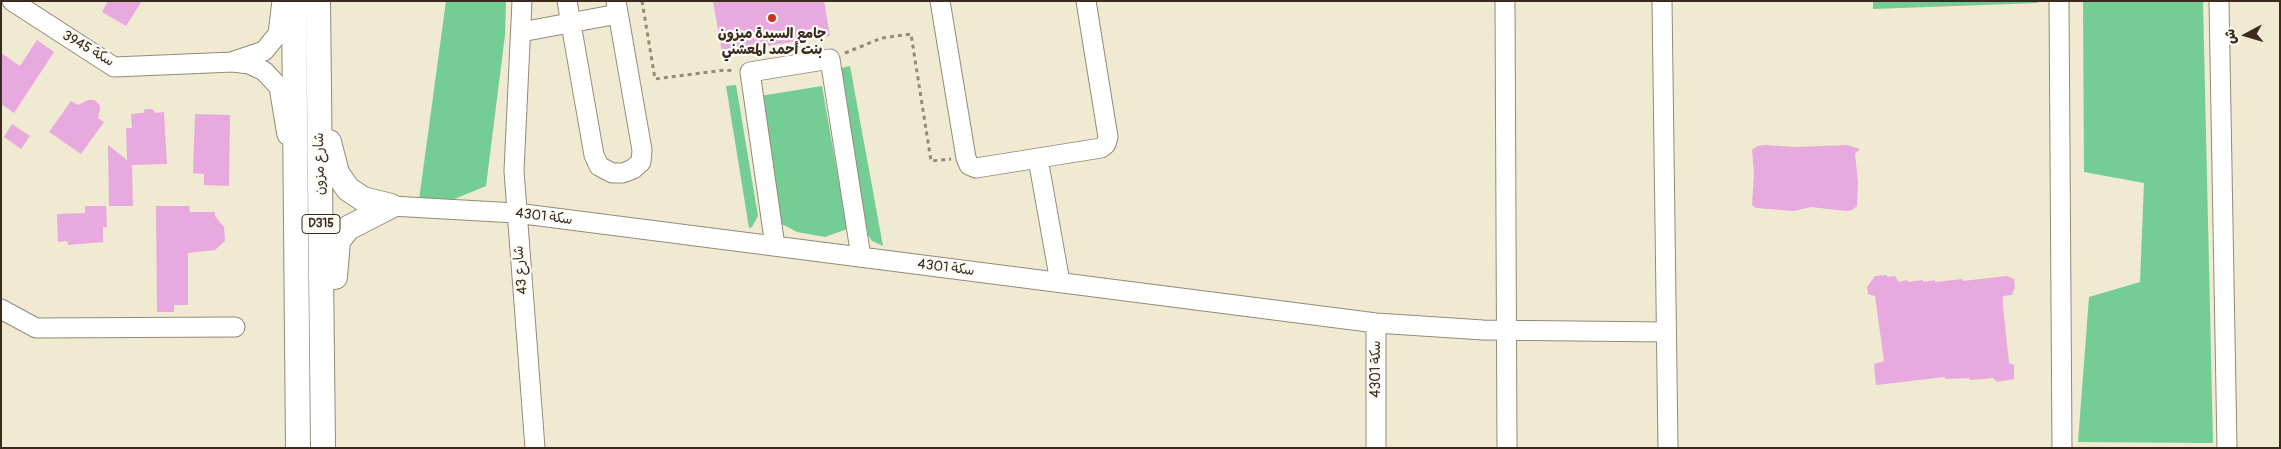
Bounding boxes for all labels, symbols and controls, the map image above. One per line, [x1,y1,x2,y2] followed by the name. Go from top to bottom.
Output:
[2221,10,2271,60] north arrow
[766,12,778,24] marker: جامع السيدة ميزون بنت أحمد المعشني
[718,26,826,58] place label: جامع السيدة ميزون بنت أحمد المعشني
[59,27,117,71] street label: سكة 3945
[2221,28,2240,45] text: ش
[311,132,329,196] street label: شارع مزون
[515,205,573,229] street label: سكة 4301
[302,214,340,233] road number: D315
[510,245,532,295] street label: شارع 43
[917,256,975,280] street label: سكة 4301
[1368,340,1384,398] street label: سكة 4301

